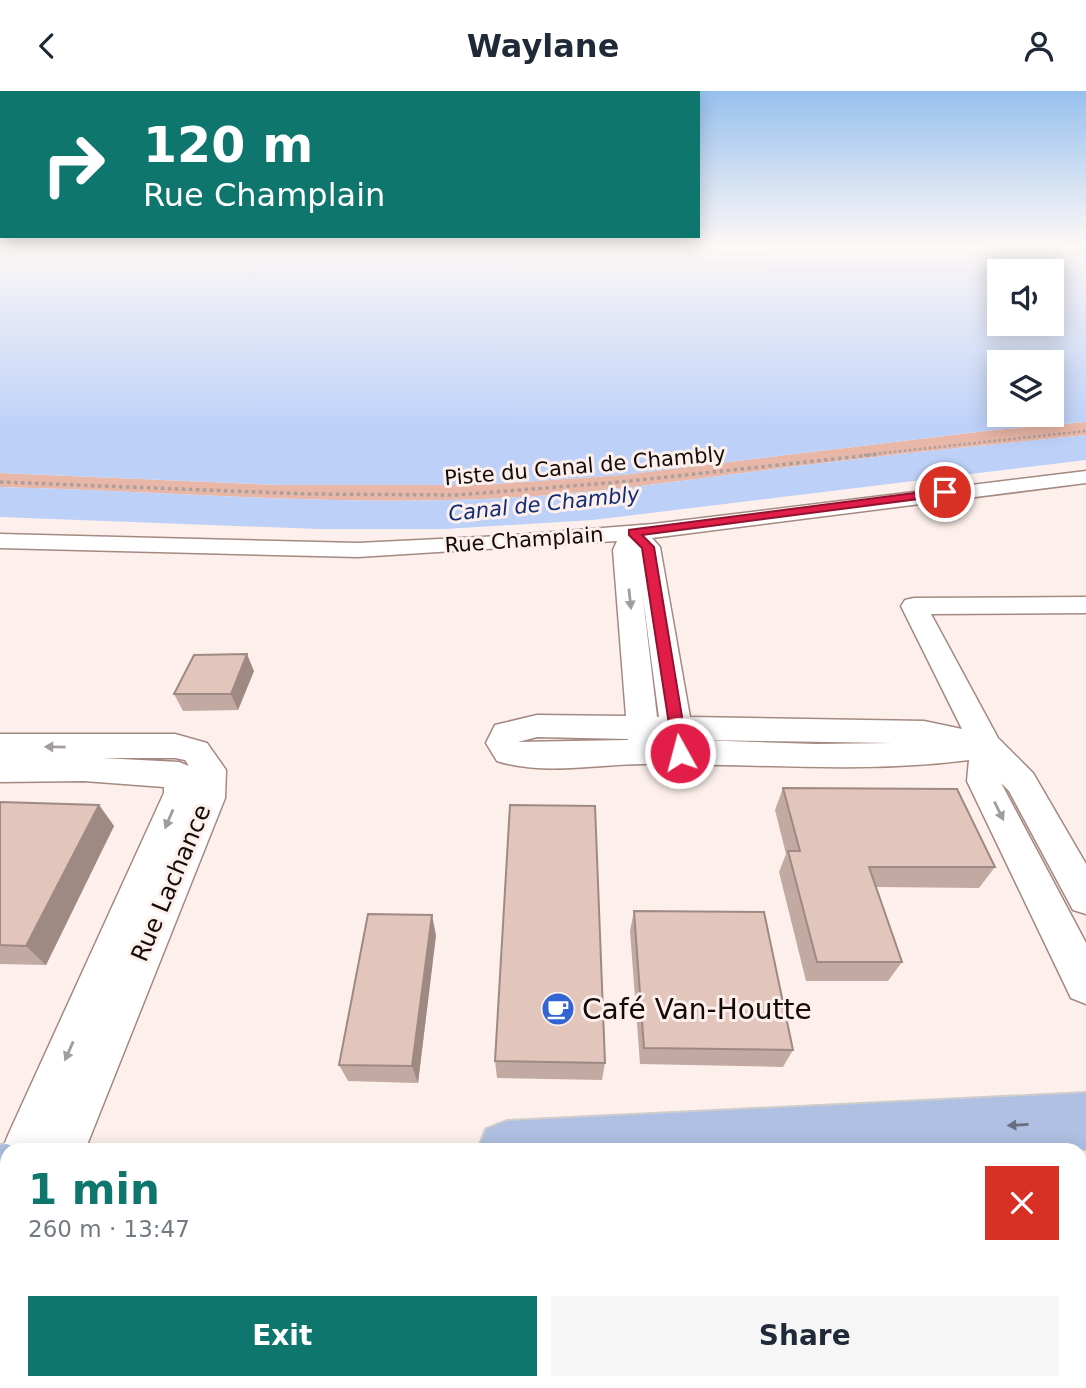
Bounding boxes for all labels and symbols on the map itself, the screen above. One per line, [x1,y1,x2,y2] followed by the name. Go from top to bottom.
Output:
[443,442,727,490] street label: Piste du Canal de Chambly
[915,462,975,522] pin
[447,482,641,526] water label: Canal de Chambly
[444,522,604,558] street label: Rue Champlain
[625,588,636,610] one-way arrow
[643,716,717,790] position arrow
[44,741,66,753] one-way arrow
[125,800,217,966] street label: Rue Lachance
[994,801,1005,821] one-way arrow
[163,809,174,830] one-way arrow
[539,990,577,1028] cafe icon: Café Van-Houtte
[582,993,812,1026] place label: Café Van-Houtte
[63,1040,74,1061] one-way arrow
[1007,1119,1029,1130] one-way arrow

